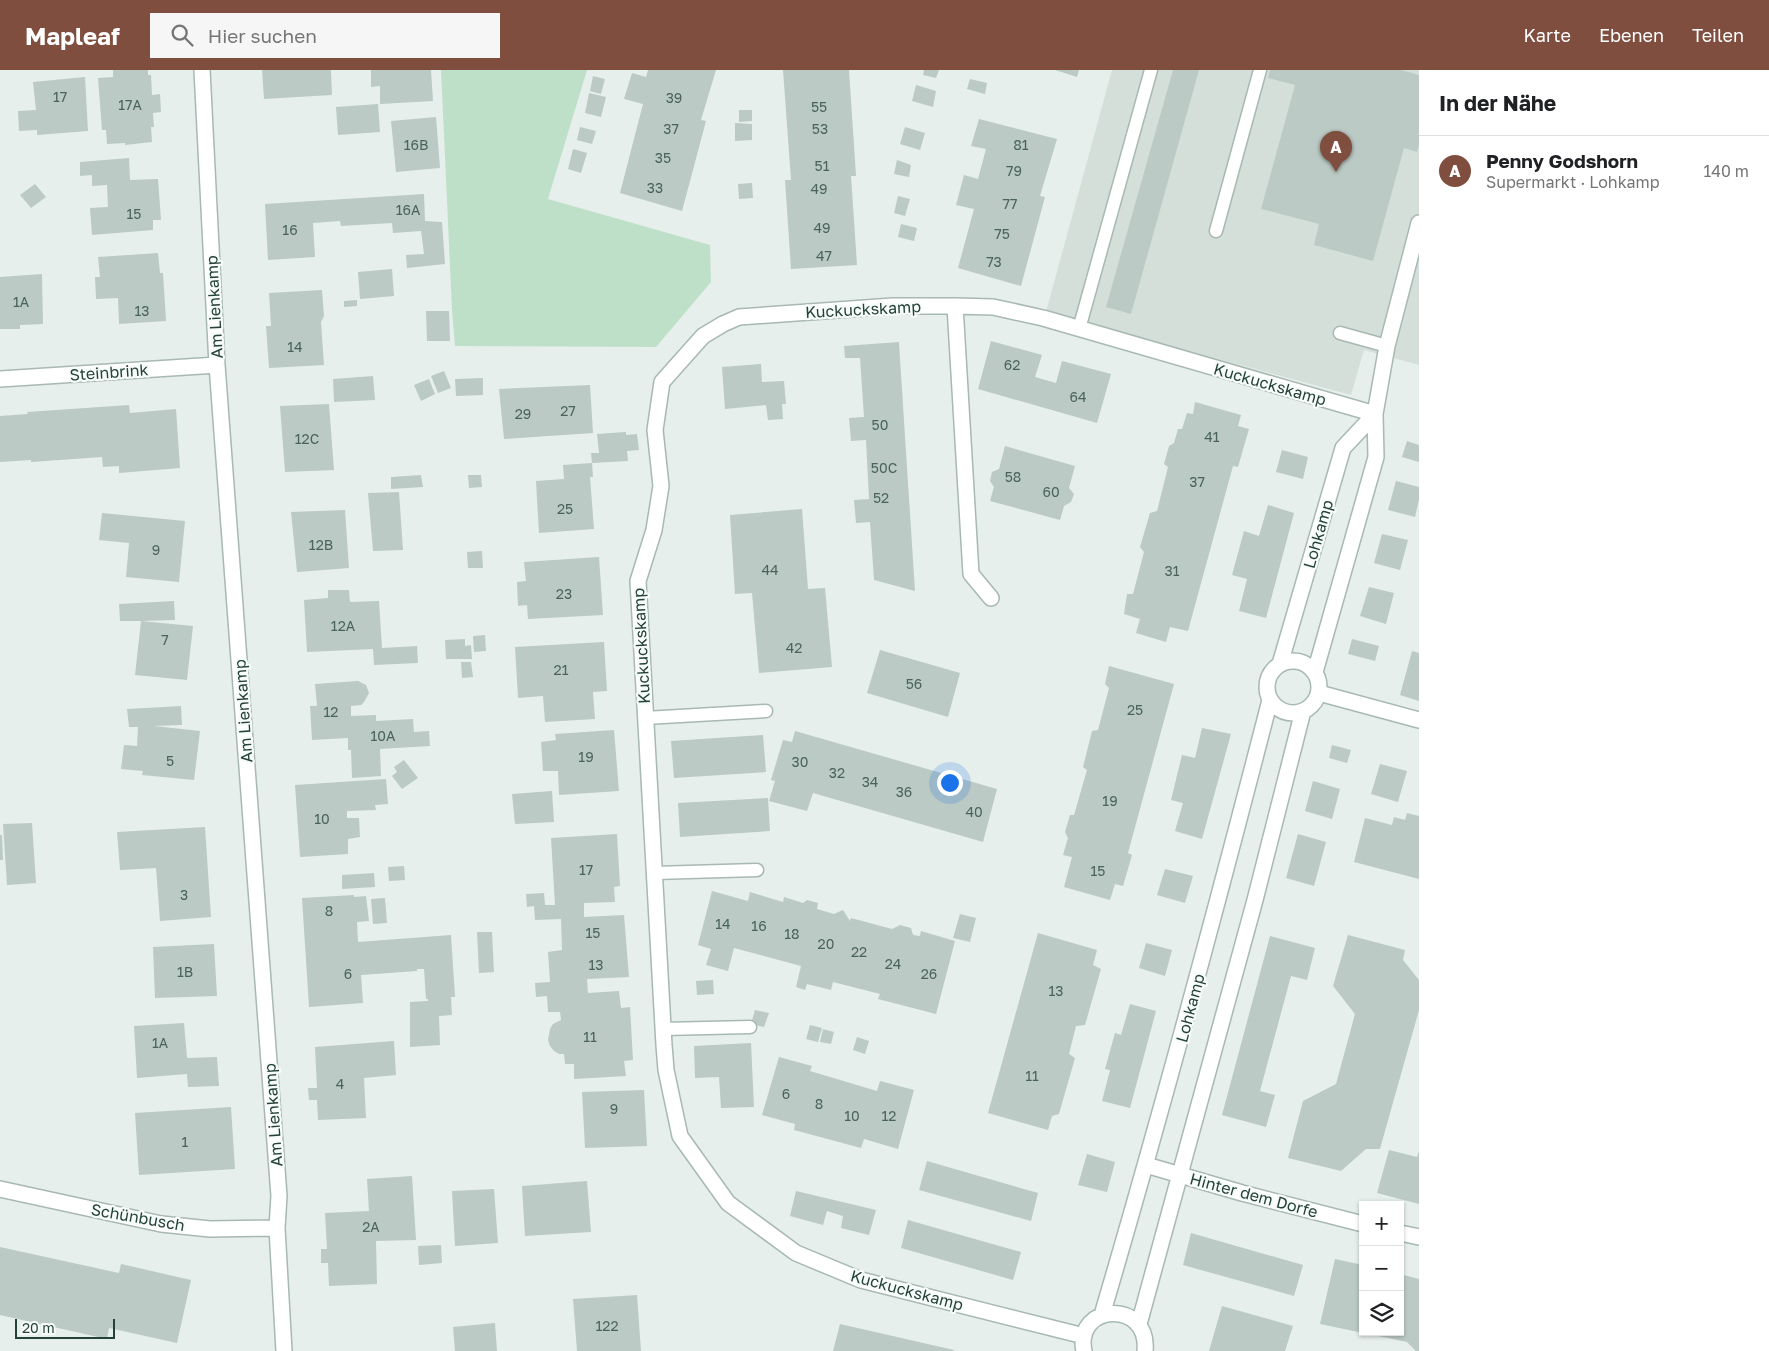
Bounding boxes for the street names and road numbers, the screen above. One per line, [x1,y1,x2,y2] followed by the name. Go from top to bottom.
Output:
[201,255,227,359] street label: Am Lienkamp
[805,296,922,322] street label: Kuckuckskamp
[1211,358,1329,410] street label: Kuckuckskamp
[69,359,149,385] street label: Steinbrink
[1299,497,1337,571] street label: Lohkamp
[628,587,654,704] street label: Kuckuckskamp
[229,659,257,763] street label: Am Lienkamp
[1171,971,1209,1045] street label: Lohkamp
[259,1063,287,1167] street label: Am Lienkamp
[1188,1168,1320,1222] street label: Hinter dem Dorfe
[90,1199,186,1235] street label: Schünbusch
[848,1265,966,1315] street label: Kuckuckskamp

